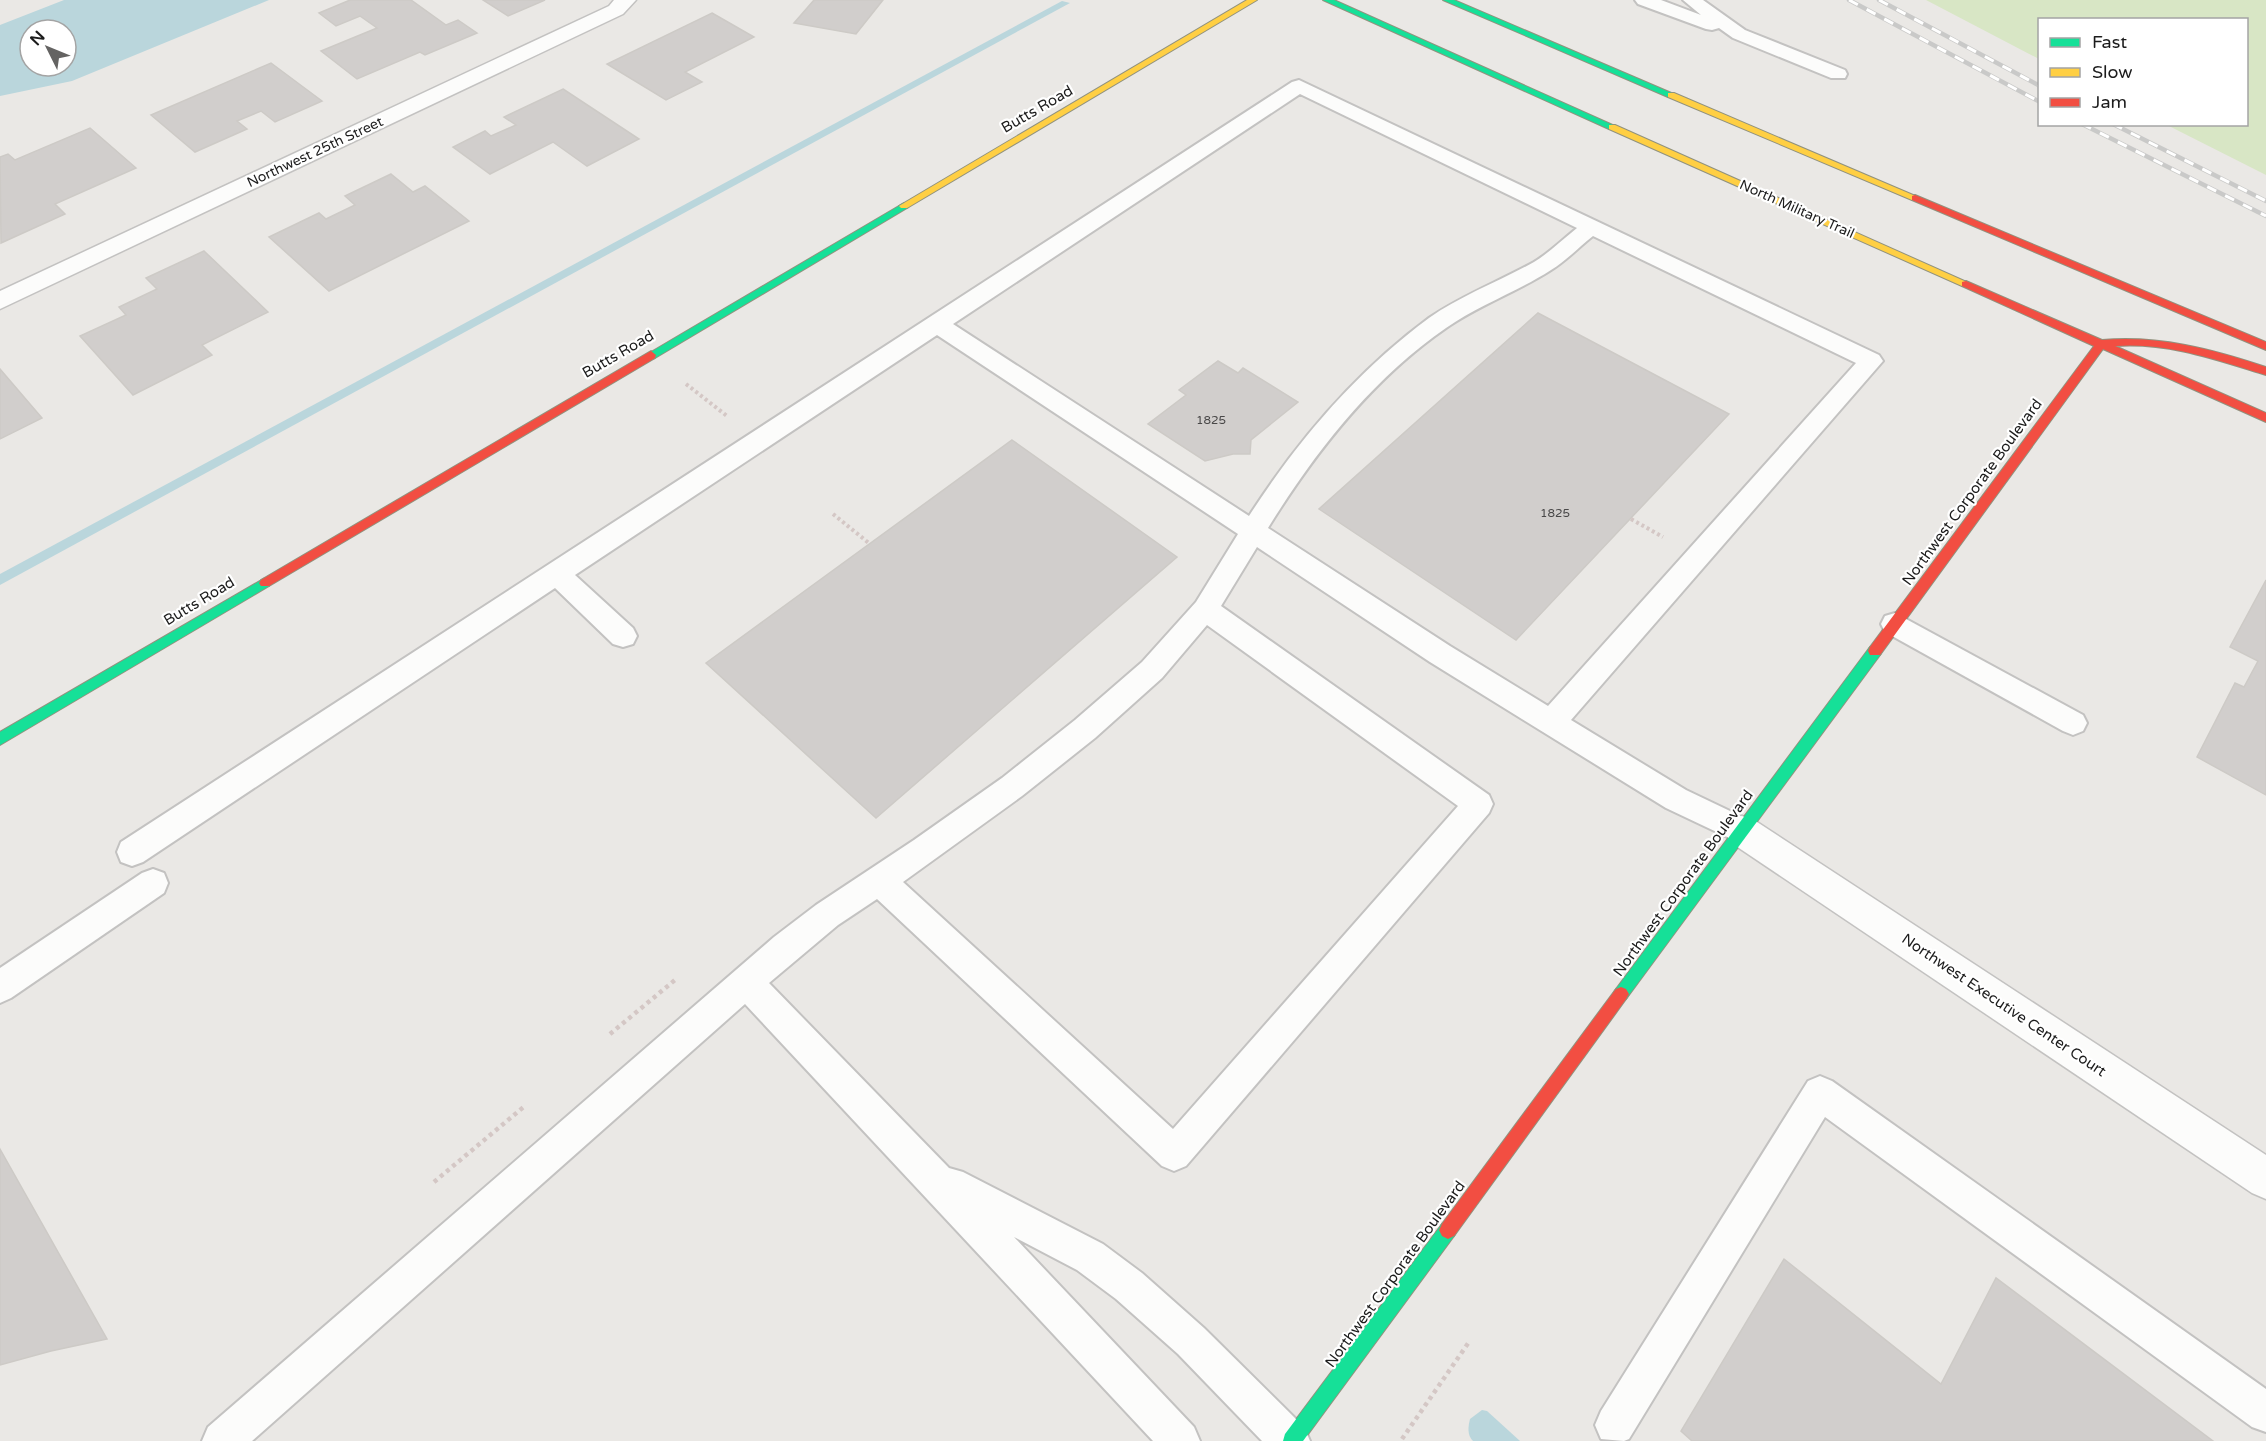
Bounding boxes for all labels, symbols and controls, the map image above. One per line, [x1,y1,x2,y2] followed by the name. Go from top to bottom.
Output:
[18,18,78,78] north arrow
[2038,18,2248,126] legend
[26,27,49,50] text: N
[2092,31,2127,53] text: Fast
[2092,61,2133,83] text: Slow
[998,81,1076,137] street label: Butts Road
[2092,91,2127,113] text: Jam
[244,113,386,191] street label: Northwest 25th Street
[1737,176,1857,242] street label: North Military Trail
[579,326,657,382] street label: Butts Road
[1898,395,2046,589] street label: Northwest Corporate Boulevard
[1196,413,1226,427] house number: 1825
[1540,506,1570,520] house number: 1825
[160,573,238,629] street label: Butts Road
[1609,786,1757,980] street label: Northwest Corporate Boulevard
[1898,930,2110,1080] street label: Northwest Executive Center Court
[1321,1177,1469,1371] street label: Northwest Corporate Boulevard

